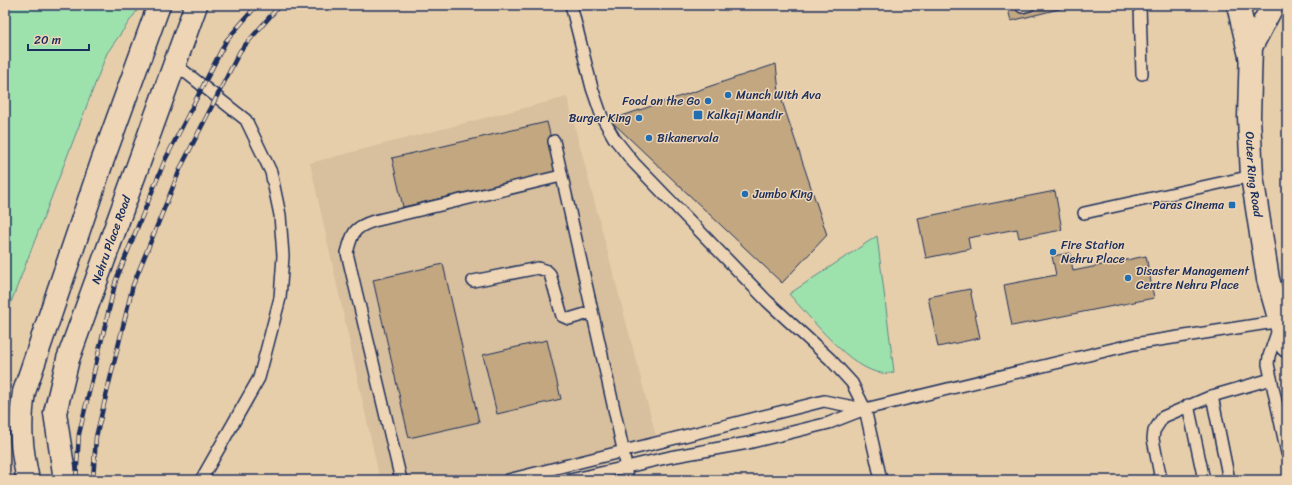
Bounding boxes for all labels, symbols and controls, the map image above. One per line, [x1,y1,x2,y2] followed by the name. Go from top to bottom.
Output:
[28,26,89,52] scale bar
[34,29,61,51] text: 20 m
[736,84,821,106] place label: Munch With Ava
[622,90,700,112] place label: Food on the Go
[723,90,733,100] marker: Munch With Ava
[703,96,713,106] marker: Food on the Go
[707,104,784,126] place label: Kalkaji Mandir
[569,107,631,129] place label: Burger King
[692,109,704,121] marker: Kalkaji Mandir
[634,113,644,123] marker: Burger King
[657,127,719,149] place label: Bikanervala
[1239,131,1269,219] street label: Outer Ring Road
[644,133,654,143] marker: Bikanervala
[752,183,813,205] place label: Jumbo King
[740,189,750,199] marker: Jumbo King
[85,192,137,287] street label: Nehru Place Road
[1152,194,1225,216] place label: Paras Cinema
[1227,200,1237,210] marker: Paras Cinema
[1061,234,1125,270] place label: Fire Station Nehru Place
[1048,247,1058,257] marker: Fire Station Nehru Place
[1136,260,1250,296] place label: Disaster Management Centre Nehru Place
[1123,273,1133,283] marker: Disaster Management Centre Nehru Place

